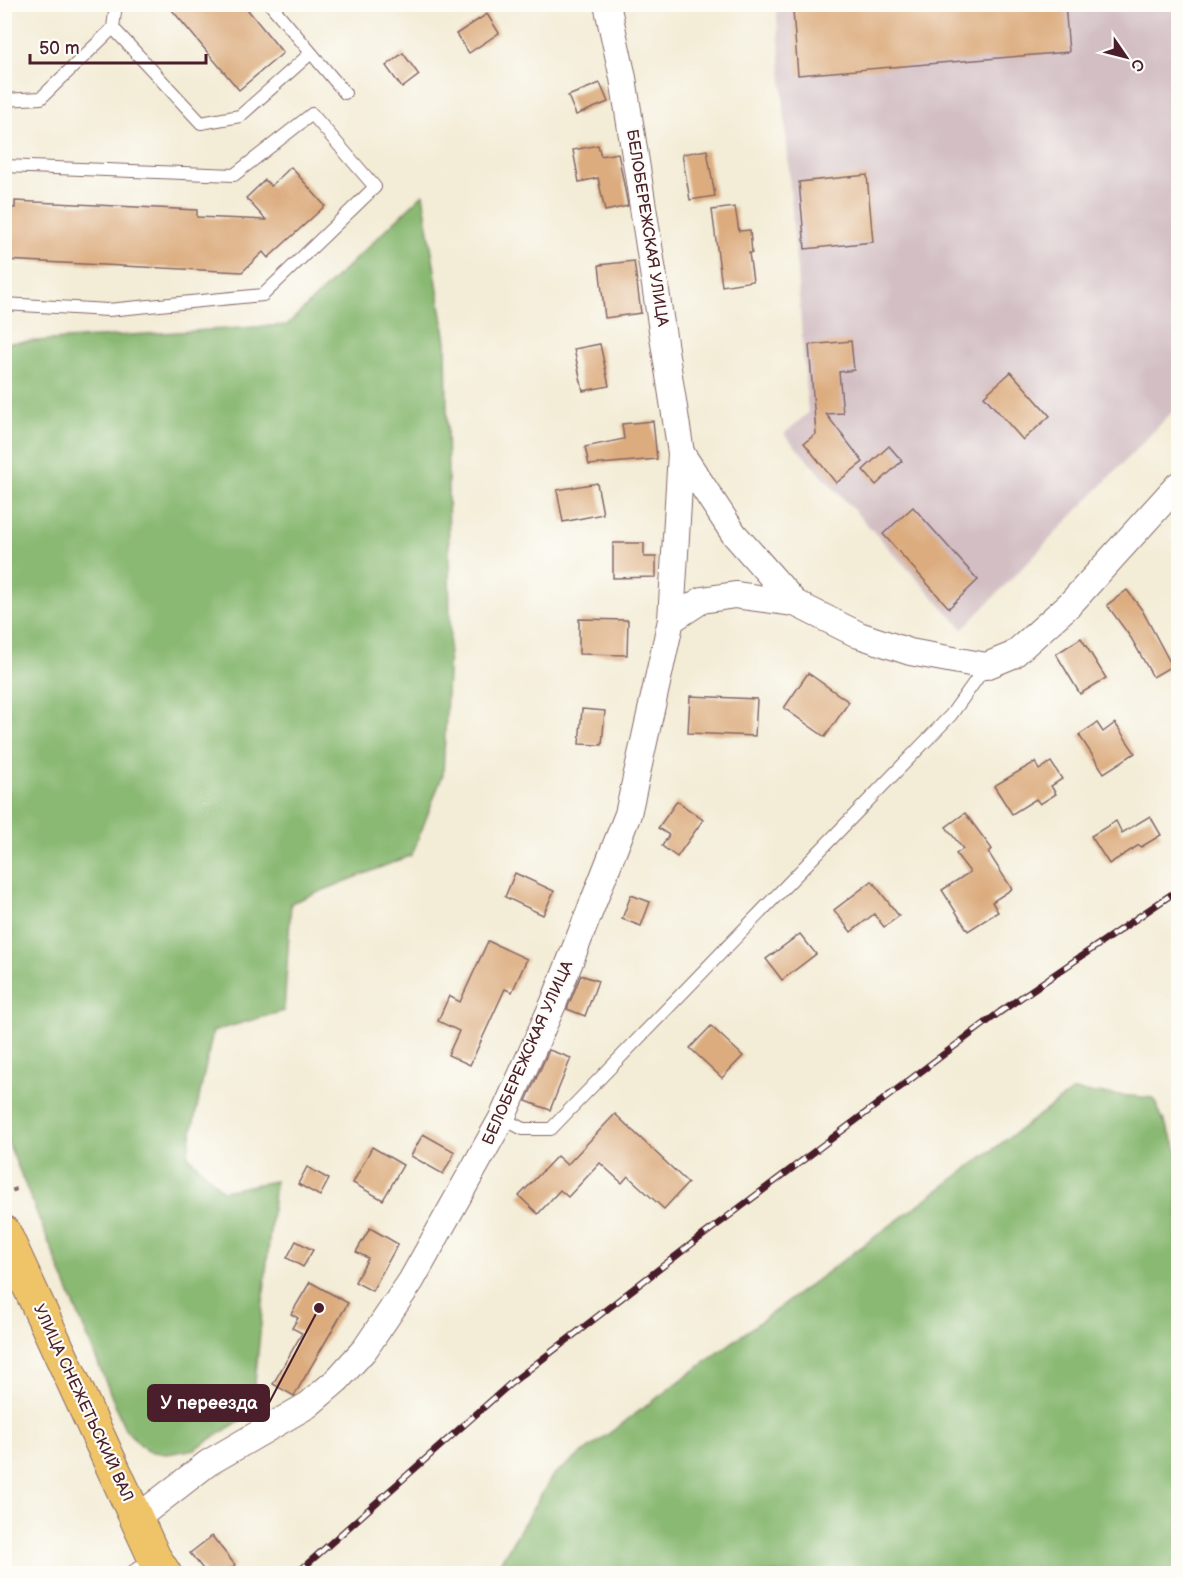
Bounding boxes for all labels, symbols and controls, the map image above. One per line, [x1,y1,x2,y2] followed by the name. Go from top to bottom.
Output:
[30,27,206,65] scale bar
[1096,27,1156,87] north arrow
[39,38,80,59] text: 50 m
[1126,55,1148,75] text: С
[622,128,672,328] street label: БЕЛОБЕРЕЖСКАЯ УЛИЦА
[479,958,577,1148] street label: БЕЛОБЕРЕЖСКАЯ УЛИЦА
[29,1301,137,1505] street label: УЛИЦА СНЕЖЕТЬСКИЙ ВАЛ
[148,1385,269,1421] callout: У переезда
[161,1393,258,1414] text: У переезда

